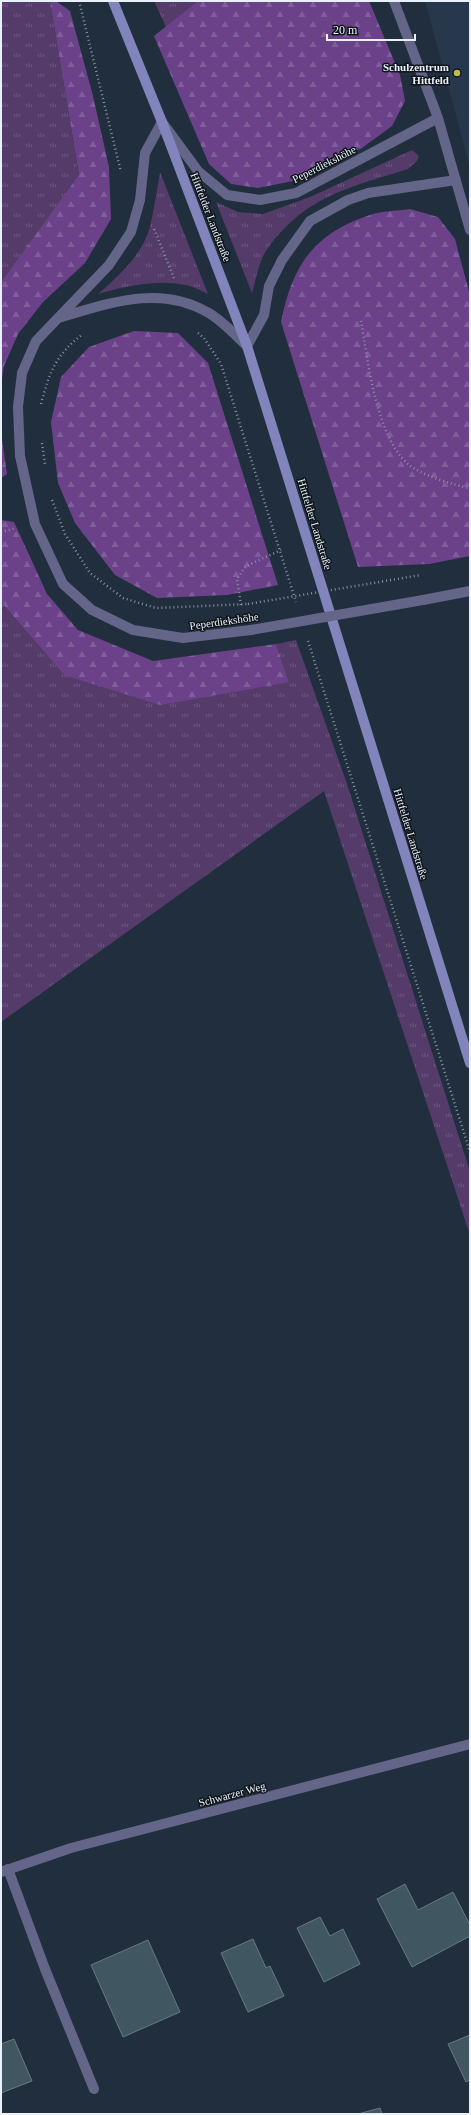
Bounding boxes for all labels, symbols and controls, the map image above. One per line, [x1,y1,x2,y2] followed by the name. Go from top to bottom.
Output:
[327,16,415,42] scale bar
[333,23,358,37] text: 20 m
[383,61,449,86] place label: Schulzentrum Hittfeld
[452,68,462,78] marker: Schulzentrum Hittfeld
[290,143,358,185] street label: Peperdiekshöhe
[188,171,234,263] street label: Hittfelder Landstraße
[295,477,335,571] street label: Hittfelder Landstraße
[189,610,259,632] street label: Peperdiekshöhe
[391,787,431,881] street label: Hittfelder Landstraße
[197,1779,267,1809] street label: Schwarzer Weg

